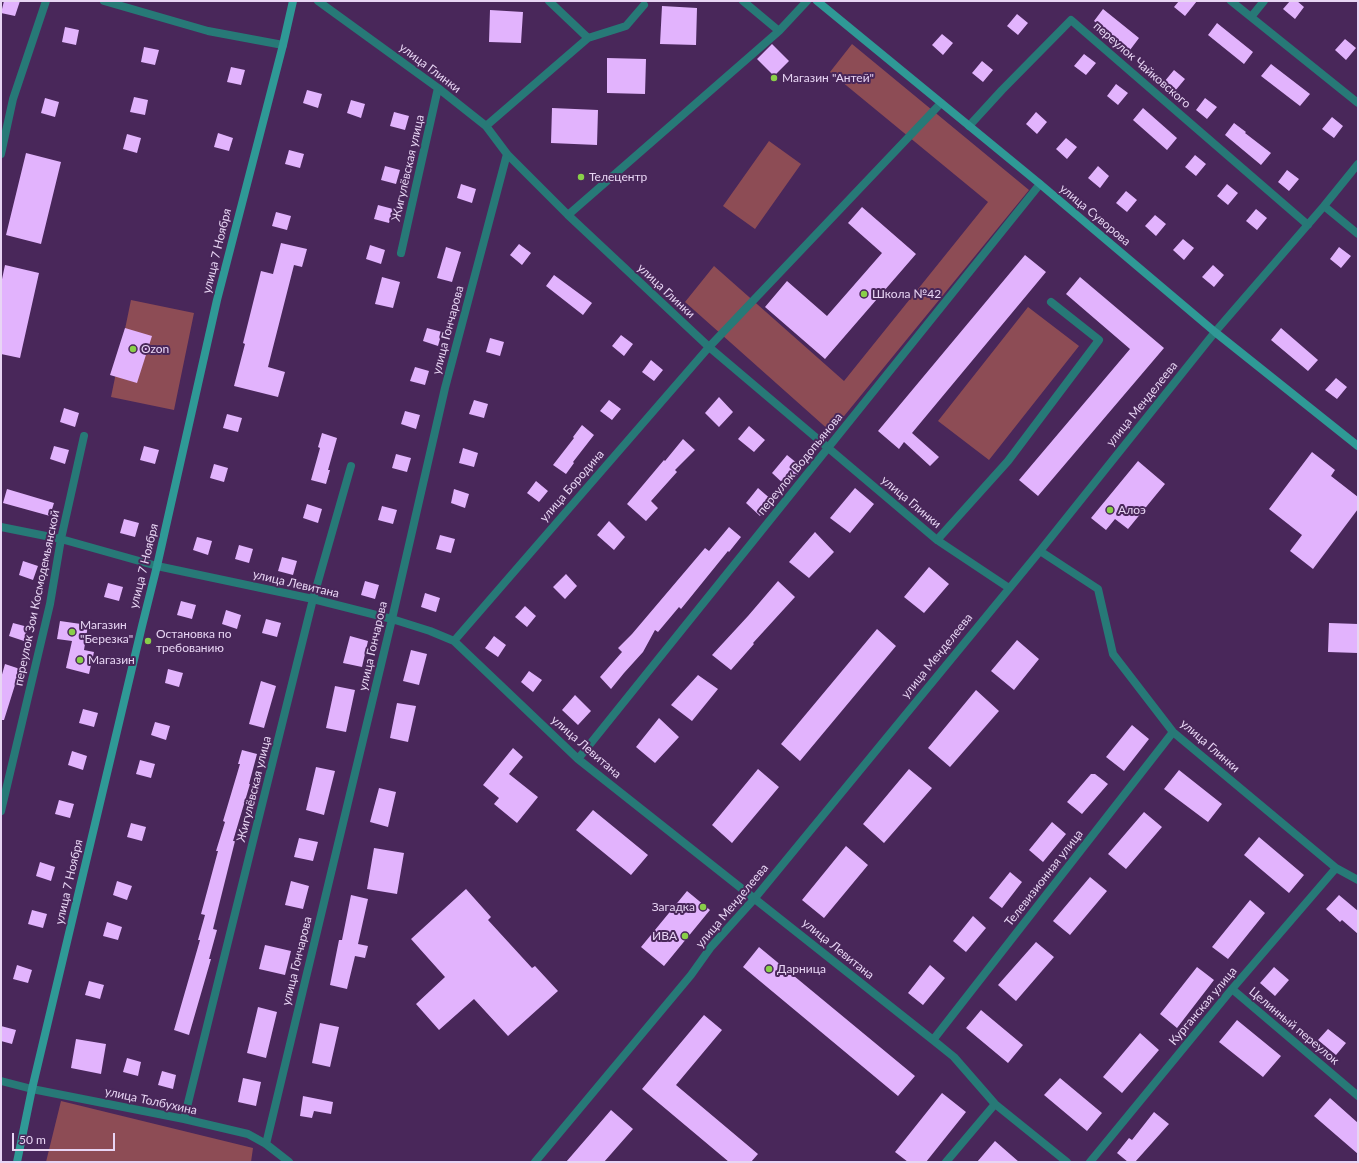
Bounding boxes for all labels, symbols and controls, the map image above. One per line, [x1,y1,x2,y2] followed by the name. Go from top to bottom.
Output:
[1090,19,1194,111] street label: переулок Чайковского
[396,40,464,96] street label: улица Глинки
[782,71,874,85] place label: Магазин "Антей"
[769,73,779,83] marker: Магазин "Антей"
[389,113,427,223] street label: Жигулёвская улица
[589,170,647,184] place label: Телецентр
[576,172,586,182] marker: Телецентр
[1057,181,1133,249] street label: улица Суворова
[199,207,235,295] street label: улица 7 Ноября
[634,261,698,321] street label: улица Глинки
[429,284,467,376] street label: улица Гончарова
[872,287,941,301] place label: Школа №42
[859,289,869,299] marker: Школа №42
[141,342,169,356] place label: Ozon
[128,344,138,354] marker: Ozon
[1103,359,1181,449] street label: улица Менделеева
[754,410,846,518] street label: переулок Водопьянова
[537,447,607,525] street label: улица Бородина
[878,473,944,531] street label: улица Глинки
[1118,503,1146,517] place label: Алоэ
[1105,505,1115,515] marker: Алоэ
[11,509,63,687] street label: переулок Зои Космодемьянской
[126,522,162,610] street label: улица 7 Ноября
[251,567,341,601] street label: улица Левитана
[356,600,390,692] street label: улица Гончарова
[898,611,976,701] street label: улица Менделеева
[80,618,133,646] place label: Магазин "Березка"
[67,627,77,637] marker: Магазин "Березка"
[156,627,232,655] place label: Остановка по требованию
[143,636,153,646] marker: Остановка по требованию
[88,653,135,667] place label: Магазин
[75,655,85,665] marker: Магазин
[548,713,624,781] street label: улица Левитана
[1177,716,1243,776] street label: улица Глинки
[234,734,274,844] street label: Жигулёвская улица
[1002,827,1086,929] street label: Телевизионная улица
[52,838,86,926] street label: улица 7 Ноября
[693,861,771,951] street label: улица Менделеева
[652,900,695,914] place label: Загадка
[698,902,708,912] marker: Загадка
[279,915,315,1007] street label: улица Гончарова
[799,916,877,982] street label: улица Левитана
[652,929,677,943] place label: ИВА
[680,931,690,941] marker: ИВА
[777,962,826,976] place label: Дарница
[764,964,774,974] marker: Дарница
[1166,964,1240,1048] street label: Курганская улица
[1246,984,1342,1068] street label: Целинный переулок
[104,1084,198,1118] street label: улица Толбухина
[14,1125,117,1151] scale bar
[19,1132,46,1147] text: 50 m

